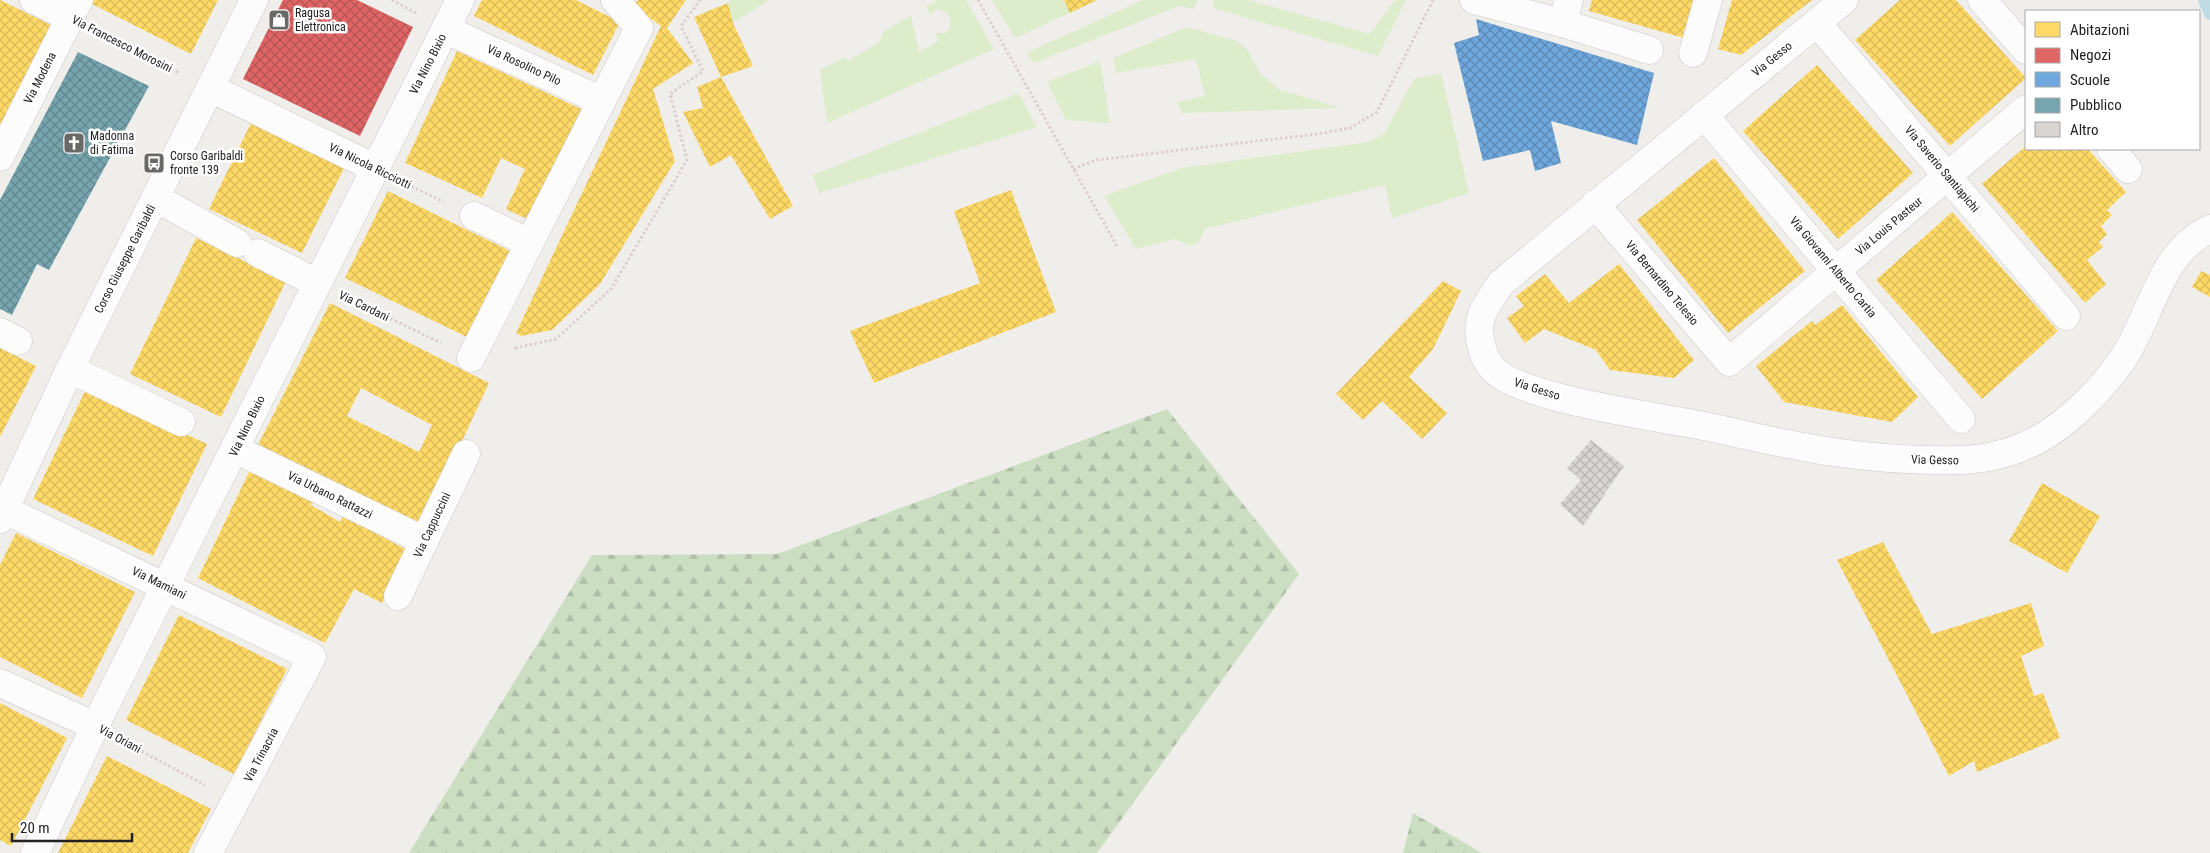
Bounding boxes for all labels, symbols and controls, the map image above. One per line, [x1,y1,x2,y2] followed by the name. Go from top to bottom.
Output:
[295,6,346,34] place label: Ragusa Elettronica
[267,8,291,32] shop icon: Ragusa Elettronica
[2025,10,2200,150] legend
[69,13,175,75] street label: Via Francesco Morosini
[2070,21,2129,39] text: Abitazioni
[407,31,449,97] street label: Via Nino Bixio
[1749,39,1795,79] street label: Via Gesso
[485,42,563,88] street label: Via Rosolino Pilo
[2070,46,2111,64] text: Negozi
[21,50,59,106] street label: Via Modena
[2070,71,2110,89] text: Scuole
[2070,96,2122,114] text: Pubblico
[2070,121,2098,139] text: Altro
[1902,123,1982,215] street label: Via Saverio Santiapichi
[90,129,134,157] place label: Madonna di Fatima
[62,131,86,155] church icon: Madonna di Fatima
[327,140,413,192] street label: Via Nicola Ricciotti
[170,149,243,177] place label: Corso Garibaldi fronte 139
[142,151,166,175] bus stop icon: Corso Garibaldi fronte 139
[1853,194,1926,258] street label: Via Louis Pasteur
[92,202,158,316] street label: Corso Giuseppe Garibaldi
[1787,214,1880,321] street label: Via Giovanni Alberto Cartia
[1623,238,1701,328] street label: Via Bernardino Telesio
[337,288,391,324] street label: Via Cardani
[1512,375,1562,403] street label: Via Gesso
[226,393,268,459] street label: Via Nino Bixio
[1911,453,1959,467] street label: Via Gesso
[285,468,375,522] street label: Via Urbano Rattazzi
[411,490,453,560] street label: Via Cappuccini
[129,564,189,602] street label: Via Mamiani
[96,722,144,756] street label: Via Oriani
[241,725,281,784] street label: Via Trinacria
[12,810,132,842] scale bar
[20,819,50,837] text: 20 m

